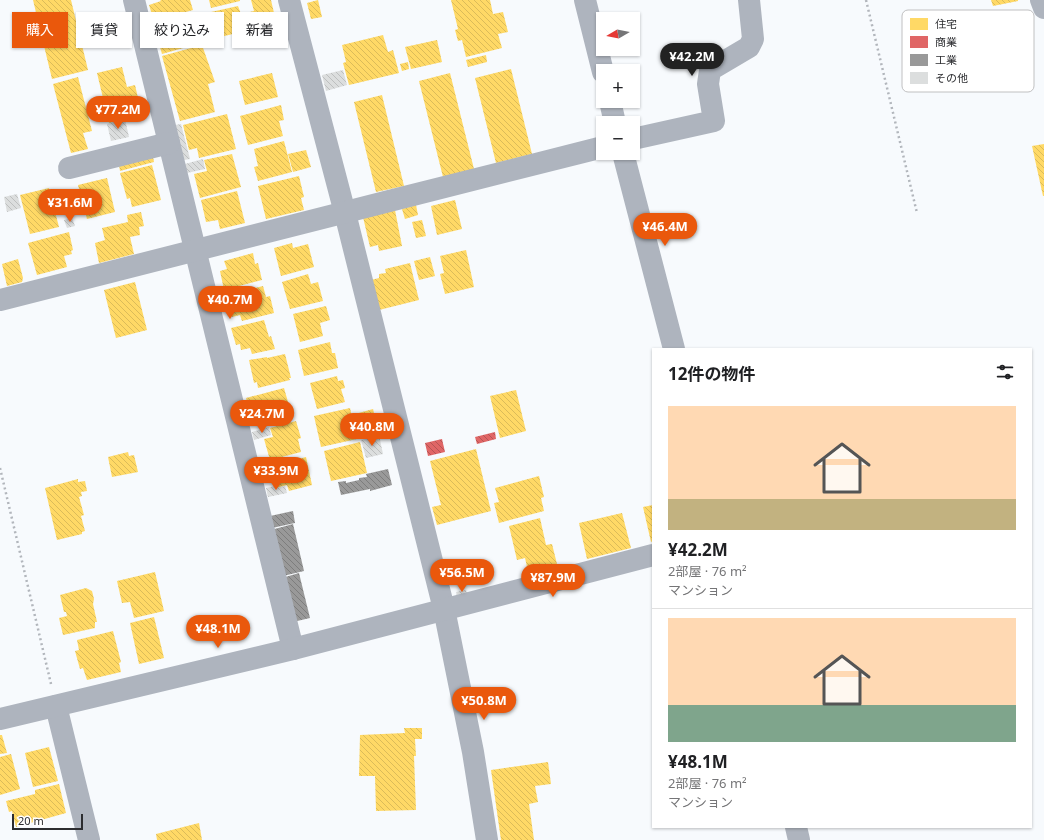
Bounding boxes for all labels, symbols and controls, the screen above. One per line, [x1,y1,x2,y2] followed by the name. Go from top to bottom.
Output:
[902,10,1034,92] legend
[12,12,68,48] chip: 購入
[76,12,132,48] chip: 賃貸
[140,12,224,48] chip: 絞り込み
[232,12,288,48] chip: 新着
[596,12,640,56] north arrow
[596,12,640,160] map controls
[935,16,957,31] text: 住宅
[935,34,957,49] text: 商業
[659,43,725,77] pin: ¥42.2M
[669,47,715,65] text: ¥42.2M
[935,52,957,67] text: 工業
[596,64,640,108] button: +
[935,70,968,85] text: その他
[85,96,151,130] pin: ¥77.2M
[95,100,141,118] text: ¥77.2M
[596,116,640,160] button: −
[37,189,103,223] pin: ¥31.6M
[47,193,93,211] text: ¥31.6M
[632,213,698,247] pin: ¥46.4M
[642,217,688,235] text: ¥46.4M
[197,286,263,320] pin: ¥40.7M
[207,290,253,308] text: ¥40.7M
[994,361,1016,383] icon: filters
[668,362,755,385] text: 12件の物件
[229,400,295,434] pin: ¥24.7M
[239,404,285,422] text: ¥24.7M
[339,413,405,447] pin: ¥40.8M
[349,417,395,435] text: ¥40.8M
[806,432,878,504] icon: home
[243,457,309,491] pin: ¥33.9M
[253,461,299,479] text: ¥33.9M
[668,538,728,561] text: ¥42.2M
[429,559,495,593] pin: ¥56.5M
[668,562,747,580] text: 2部屋 · 76 m²
[439,563,485,581] text: ¥56.5M
[520,564,586,598] pin: ¥87.9M
[530,568,576,586] text: ¥87.9M
[668,581,733,599] text: マンション
[185,615,251,649] pin: ¥48.1M
[195,619,241,637] text: ¥48.1M
[806,644,878,716] icon: home
[451,687,517,721] pin: ¥50.8M
[461,691,507,709] text: ¥50.8M
[668,750,728,773] text: ¥48.1M
[668,774,747,792] text: 2部屋 · 76 m²
[668,793,733,811] text: マンション
[12,812,83,831] scale bar
[18,813,44,828] text: 20 m

